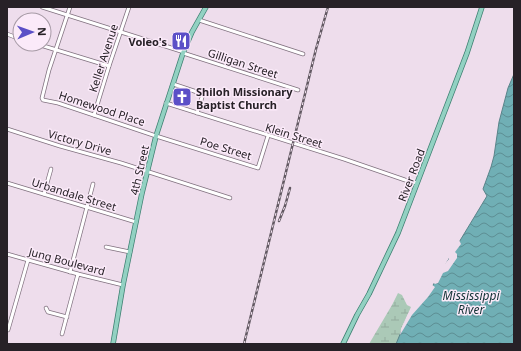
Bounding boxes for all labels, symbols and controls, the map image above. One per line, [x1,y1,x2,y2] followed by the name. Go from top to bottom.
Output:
[12,12,52,52] north arrow
[85,22,121,94] street label: Keller Avenue
[35,27,50,36] text: N
[170,30,192,52] restaurant icon: Voleo's
[128,34,167,49] place label: Voleo's
[206,45,280,81] street label: Gilligan Street
[196,84,293,112] place label: Shiloh Missionary Baptist Church
[171,86,193,108] church icon: Shiloh Missionary Baptist Church
[57,87,147,129] street label: Homewood Place
[264,119,324,151] street label: Klein Street
[46,126,114,158] street label: Victory Drive
[198,133,254,163] street label: Poe Street
[126,144,152,196] street label: 4th Street
[394,146,428,204] street label: River Road
[30,174,118,214] street label: Urbandale Street
[26,243,107,278] street label: Jung Boulevard
[442,287,500,318] water label: Mississippi River

